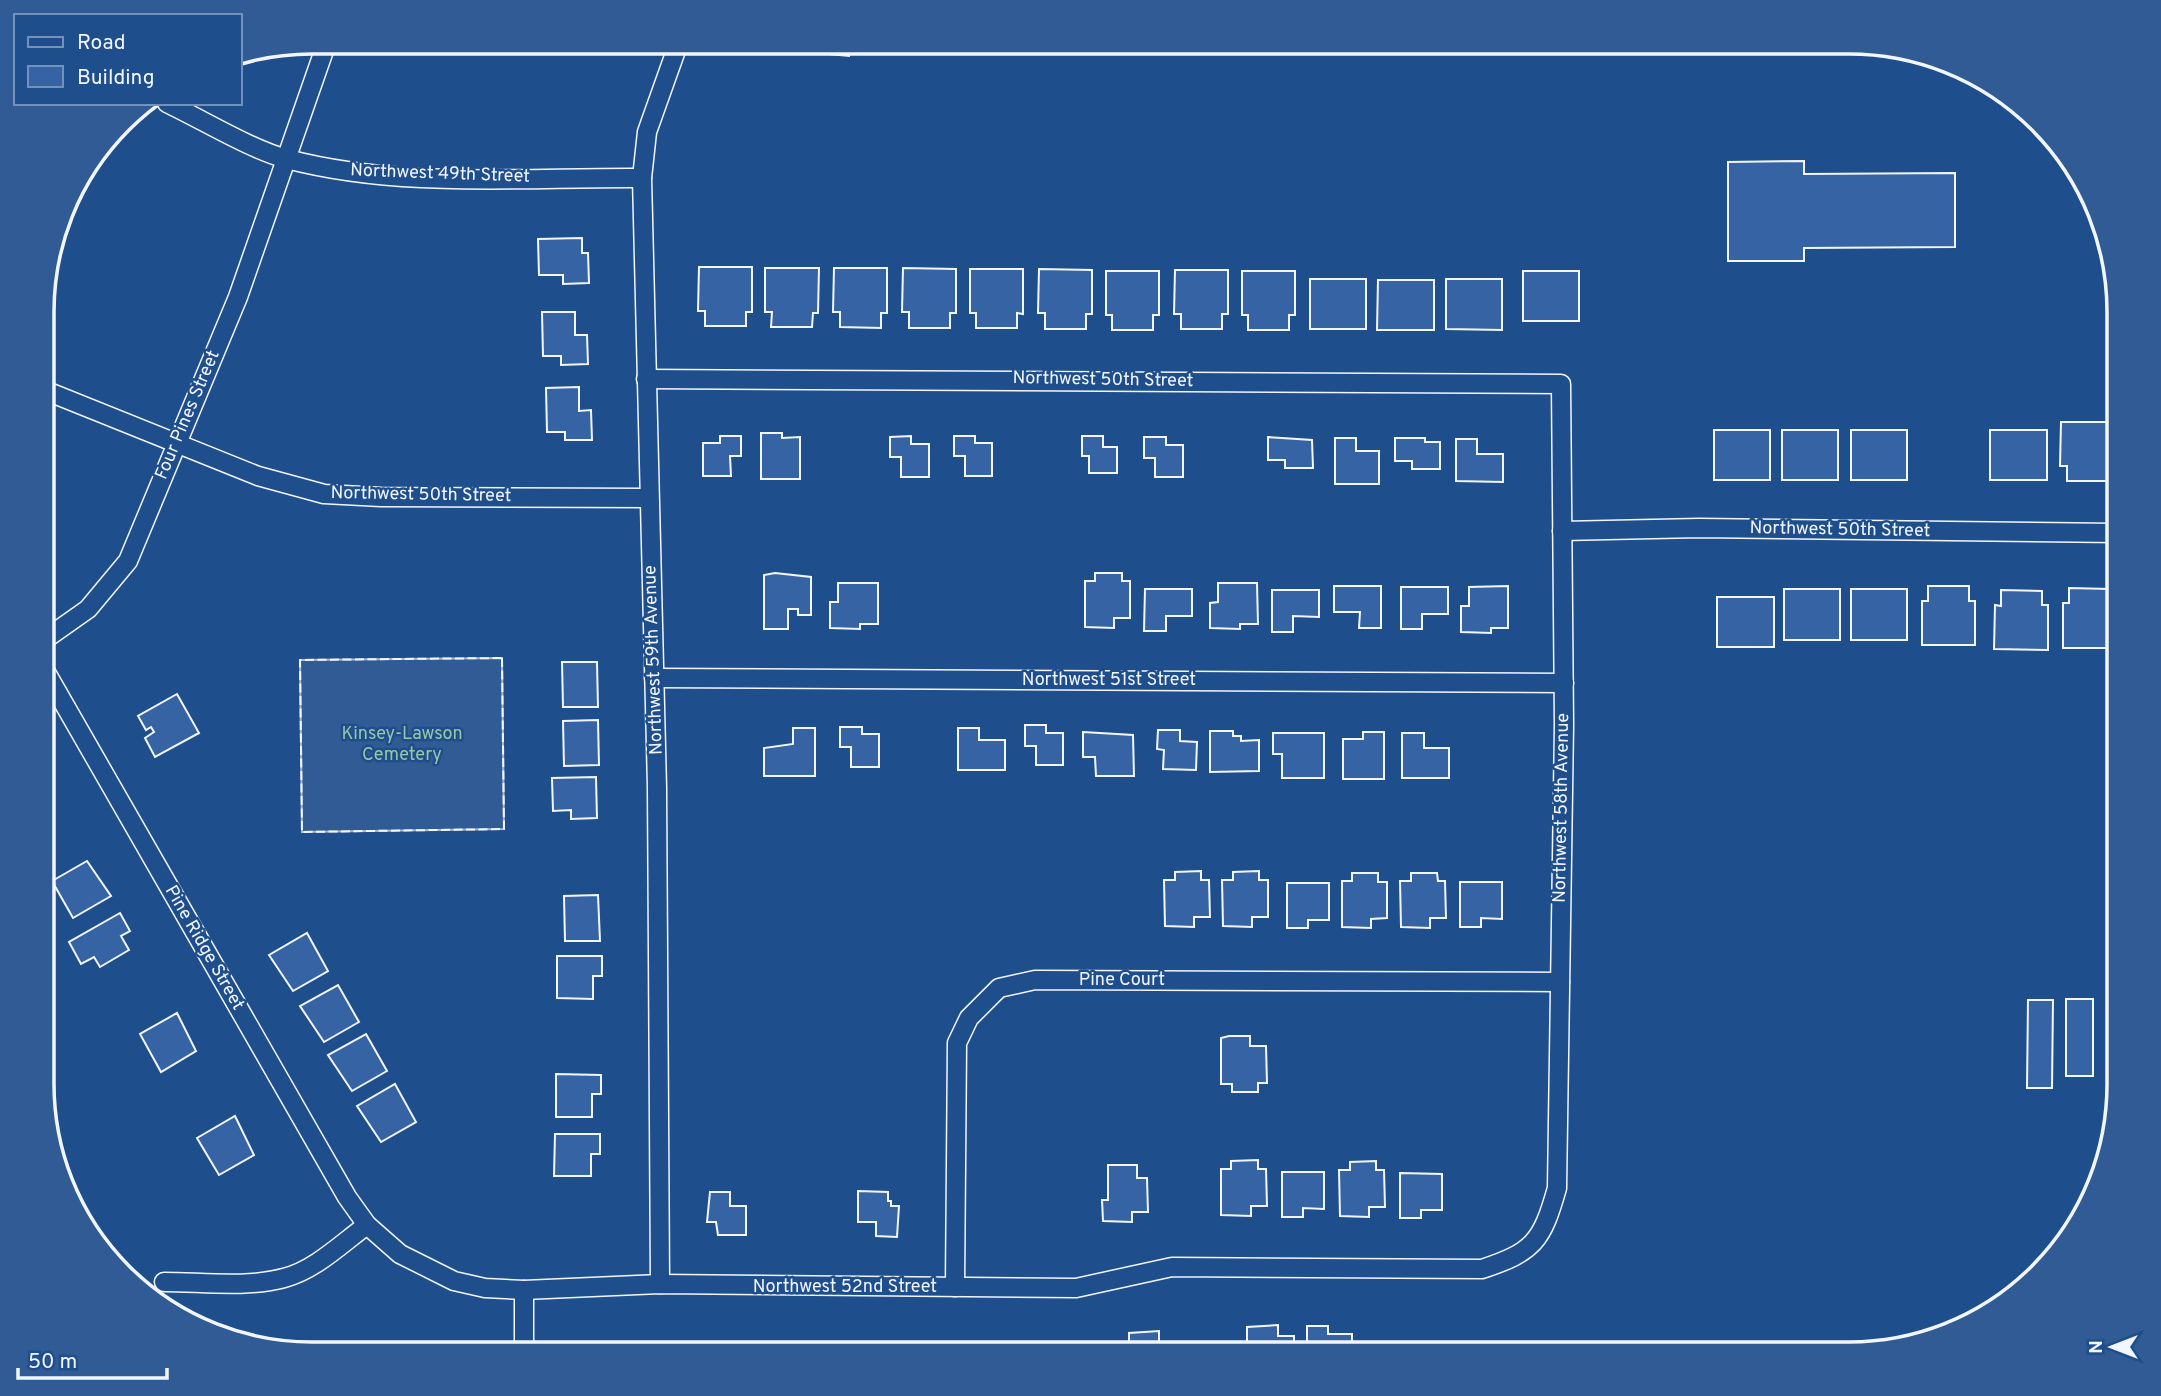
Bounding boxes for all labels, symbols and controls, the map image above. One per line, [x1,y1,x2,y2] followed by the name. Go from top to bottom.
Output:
[14,14,242,105] legend
[77,30,126,57] text: Road
[77,65,155,92] text: Building
[350,159,530,189] street label: Northwest 49th Street
[150,347,226,483] street label: Four Pines Street
[1012,367,1194,393] street label: Northwest 50th Street
[330,482,512,508] street label: Northwest 50th Street
[1749,517,1931,543] street label: Northwest 50th Street
[639,565,669,755] street label: Northwest 59th Avenue
[1022,669,1196,692] street label: Northwest 51st Street
[1549,713,1575,903] street label: Northwest 58th Avenue
[341,723,463,767] park label: Kinsey-Lawson Cemetery
[159,881,249,1015] street label: Pine Ridge Street
[1079,969,1165,992] street label: Pine Court
[753,1276,937,1299] street label: Northwest 52nd Street
[2077,1312,2147,1382] north arrow
[18,1336,166,1380] scale bar
[2085,1340,2109,1354] text: N
[28,1349,77,1376] text: 50 m

